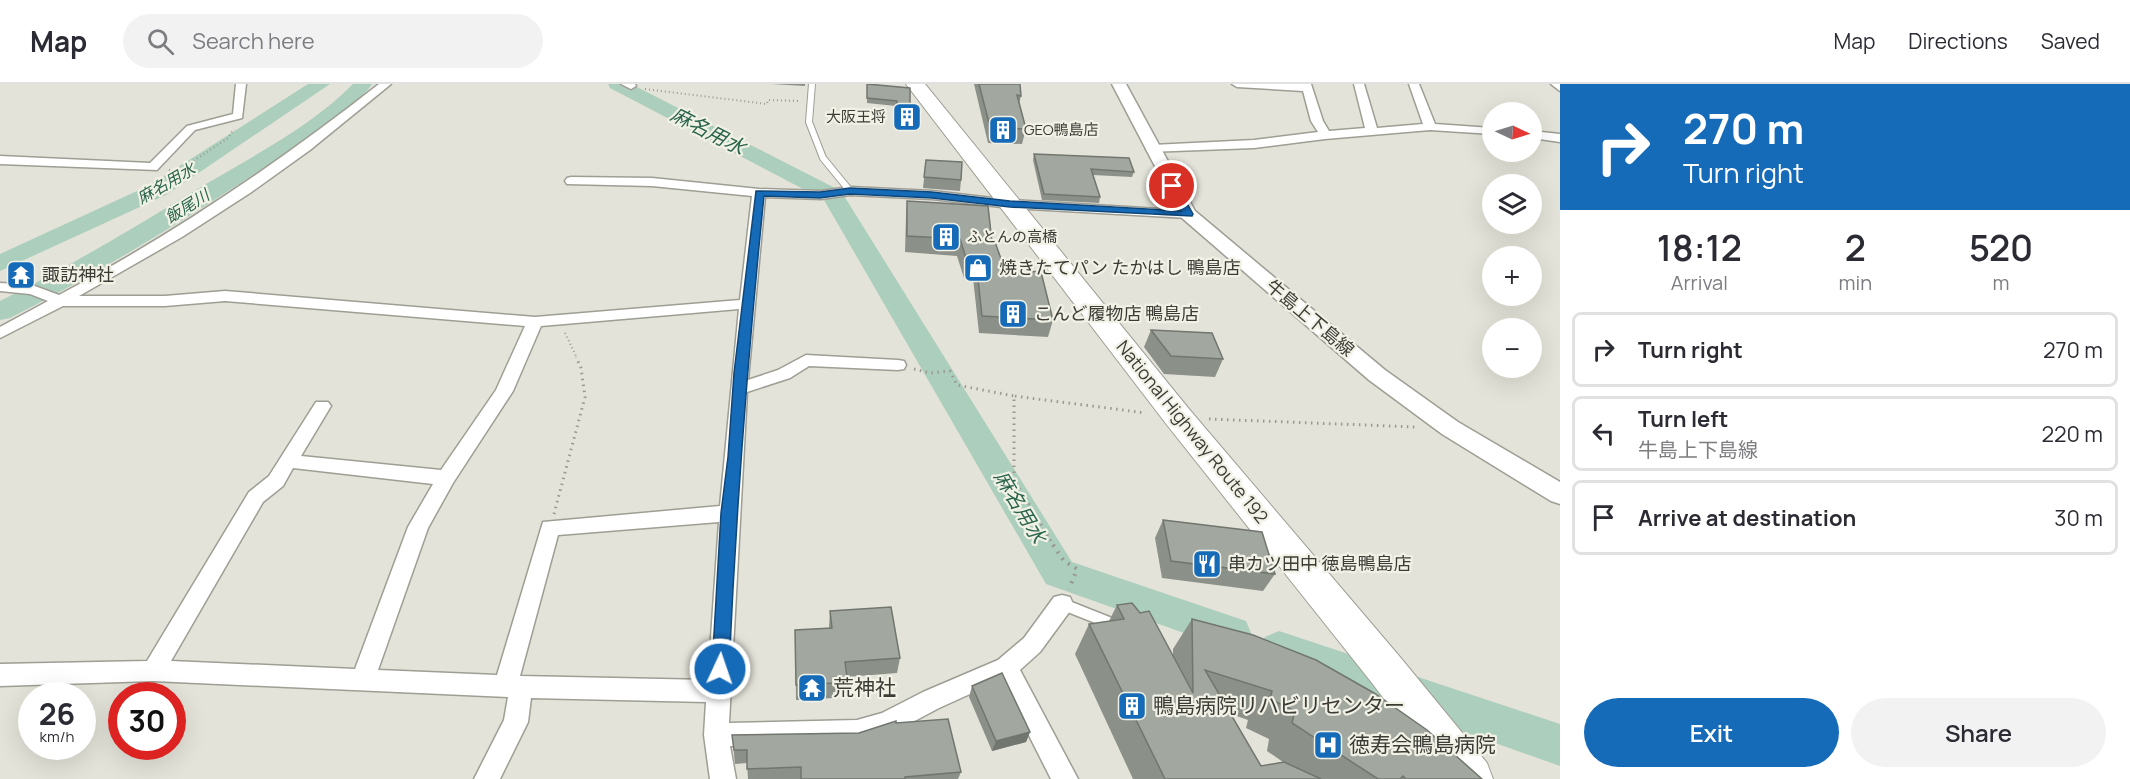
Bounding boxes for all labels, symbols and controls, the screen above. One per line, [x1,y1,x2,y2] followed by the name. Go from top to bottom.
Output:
[123,14,543,68] search box
[30,22,87,60] text: Map
[144,25,177,58] icon: search
[192,26,315,56] text: Search here
[1834,27,1875,55] text: Map
[1908,27,2008,55] text: Directions
[2041,27,2100,55] text: Saved
[1683,99,1804,157] text: 270 m
[666,100,752,162] water label: 麻名用水
[891,101,923,133] building icon: 大阪王将
[1482,102,1542,162] north arrow
[1482,102,1542,378] map controls
[826,106,886,127] place label: 大阪王将
[1584,108,1662,186] icon: right
[987,114,1019,146] building icon: GEO鴨島店
[1024,119,1099,140] place label: GEO鴨島店
[1683,154,1804,191] text: Turn right
[133,156,201,209] water label: 麻名用水
[1146,160,1197,211] pin
[1155,169,1188,202] icon: arrive
[1482,174,1542,234] button: layers
[161,183,215,228] water label: 飯尾川
[930,221,962,253] building icon: ふとんの高橋
[1657,223,1742,272] text: 18:12
[1845,223,1866,272] text: 2
[1969,223,2033,272] text: 520
[967,226,1057,247] place label: ふとんの高橋
[1482,246,1542,306] button: +
[962,252,994,284] shop icon: 焼きたてパン たかはし 鴨島店
[999,255,1240,279] place label: 焼きたてパン たかはし 鴨島店
[5,259,37,291] temple icon: 諏訪神社
[42,262,114,286] place label: 諏訪神社
[1671,269,1728,296] text: Arrival
[1839,269,1872,296] text: min
[1993,269,2010,296] text: m
[1262,273,1360,361] street label: 牛島上下島線
[997,298,1029,330] building icon: こんど履物店 鴨島店
[1034,301,1199,325] place label: こんど履物店 鴨島店
[1482,318,1542,378] button: −
[1587,333,1620,366] icon: right
[1111,335,1274,528] street label: National Highway Route 192
[1638,335,1743,365] text: Turn right
[2043,335,2103,365] text: 270 m
[1638,404,1728,434] text: Turn left
[1587,417,1620,450] icon: left
[2041,419,2103,449] text: 220 m
[1638,436,1758,463] text: 牛島上下島線
[988,466,1054,550] water label: 麻名用水
[1587,501,1620,534] icon: arrive
[1638,503,1856,533] text: Arrive at destination
[2054,503,2103,533] text: 30 m
[1191,548,1223,580] restaurant icon: 串カツ田中 徳島鴨島店
[1228,551,1412,575] place label: 串カツ田中 徳島鴨島店
[688,637,752,701] position arrow
[796,672,828,704] temple icon: 荒神社
[833,673,896,701] place label: 荒神社
[108,682,186,760] speed limit sign: 30
[1116,690,1148,722] building icon: 鴨島病院リハビリセンター
[1153,691,1405,719] place label: 鴨島病院リハビリセンター
[39,693,75,734] text: 26
[1584,698,1839,767] button: Exit
[1851,698,2106,767] button: Share
[40,726,74,747] text: km/h
[1312,729,1344,761] hospital icon: 徳寿会鴨島病院
[1349,730,1496,758] place label: 徳寿会鴨島病院

